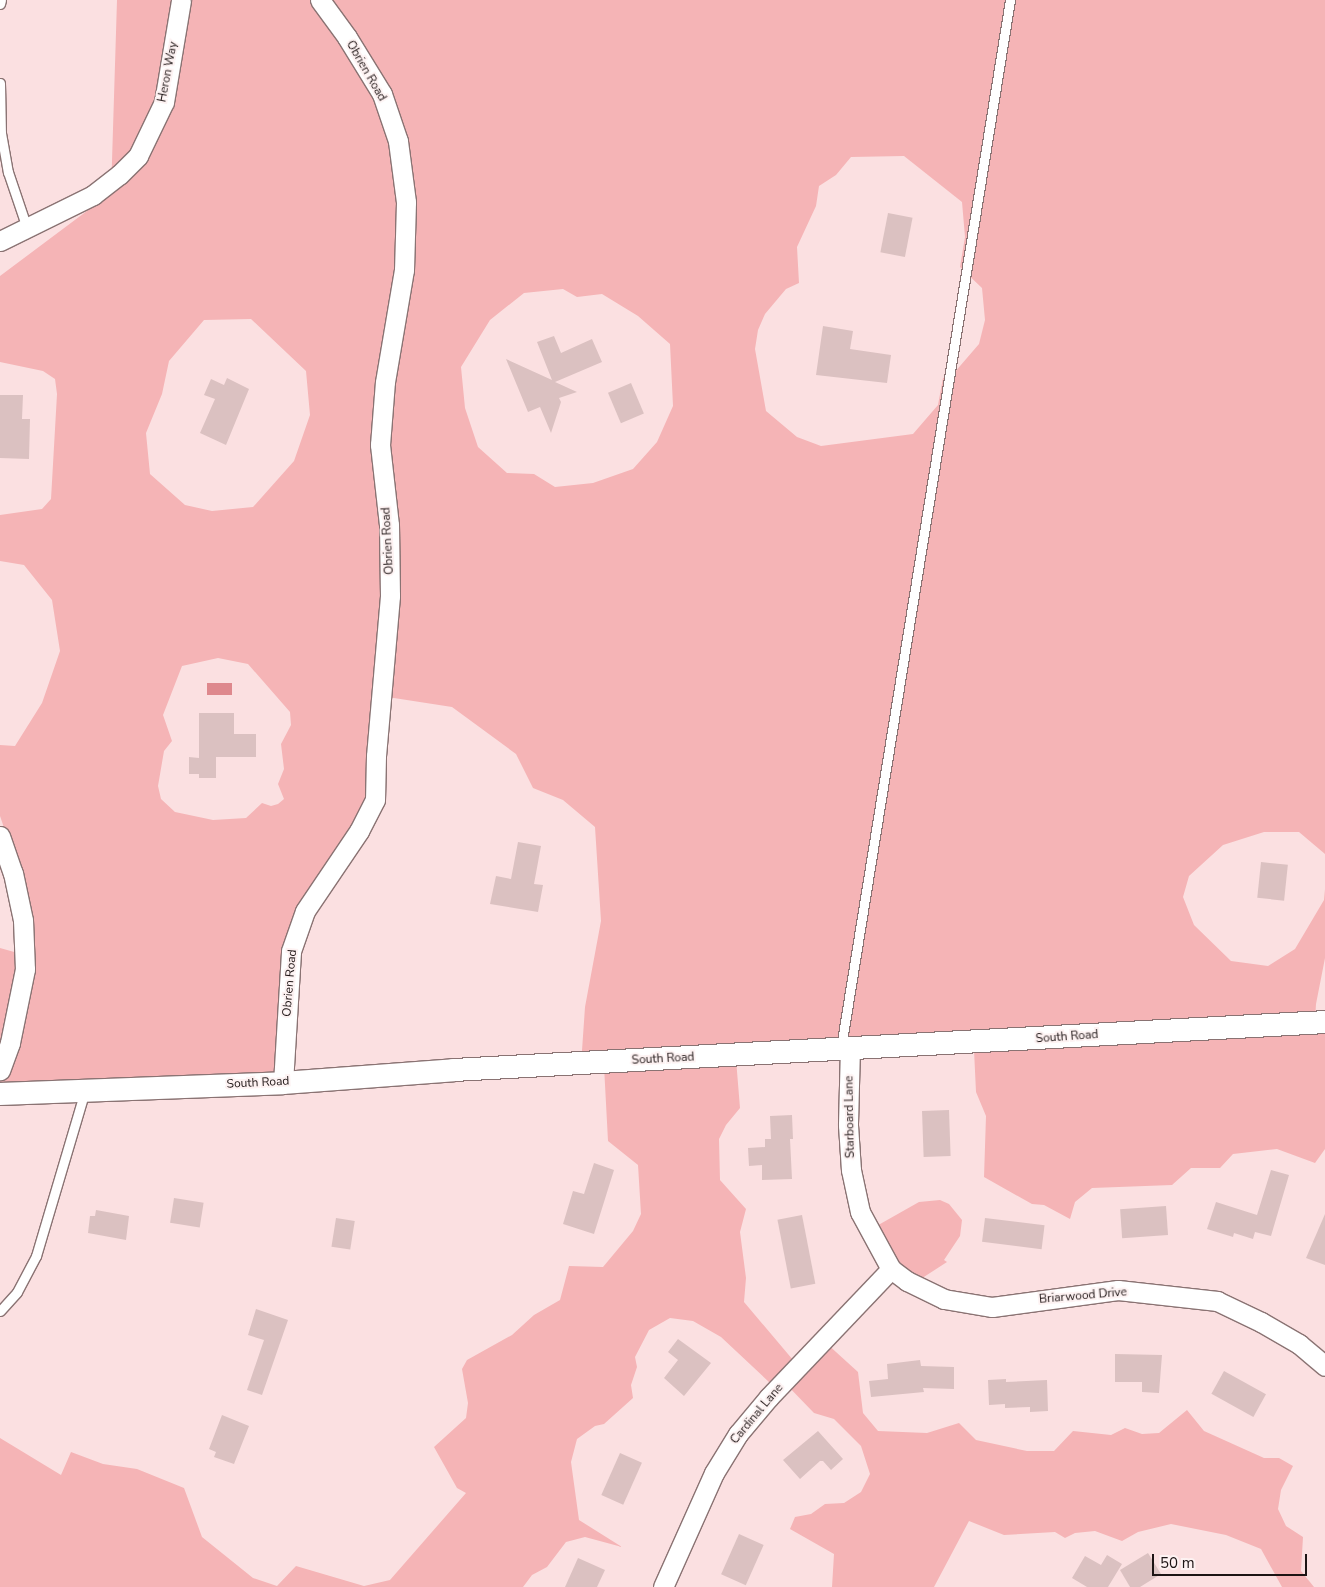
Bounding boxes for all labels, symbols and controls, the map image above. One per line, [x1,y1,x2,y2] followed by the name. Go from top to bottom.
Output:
[343,38,389,104] street label: Obrien Road
[155,41,181,103] street label: Heron Way
[379,507,397,575] street label: Obrien Road
[280,949,300,1017] street label: Obrien Road
[1035,1028,1099,1046] street label: South Road
[631,1050,695,1068] street label: South Road
[226,1074,290,1092] street label: South Road
[842,1076,858,1158] street label: Starboard Lane
[1038,1285,1128,1307] street label: Briarwood Drive
[728,1381,786,1447] street label: Cardinal Lane
[1155,1544,1310,1576] scale bar
[1160,1553,1195,1573] text: 50 m

